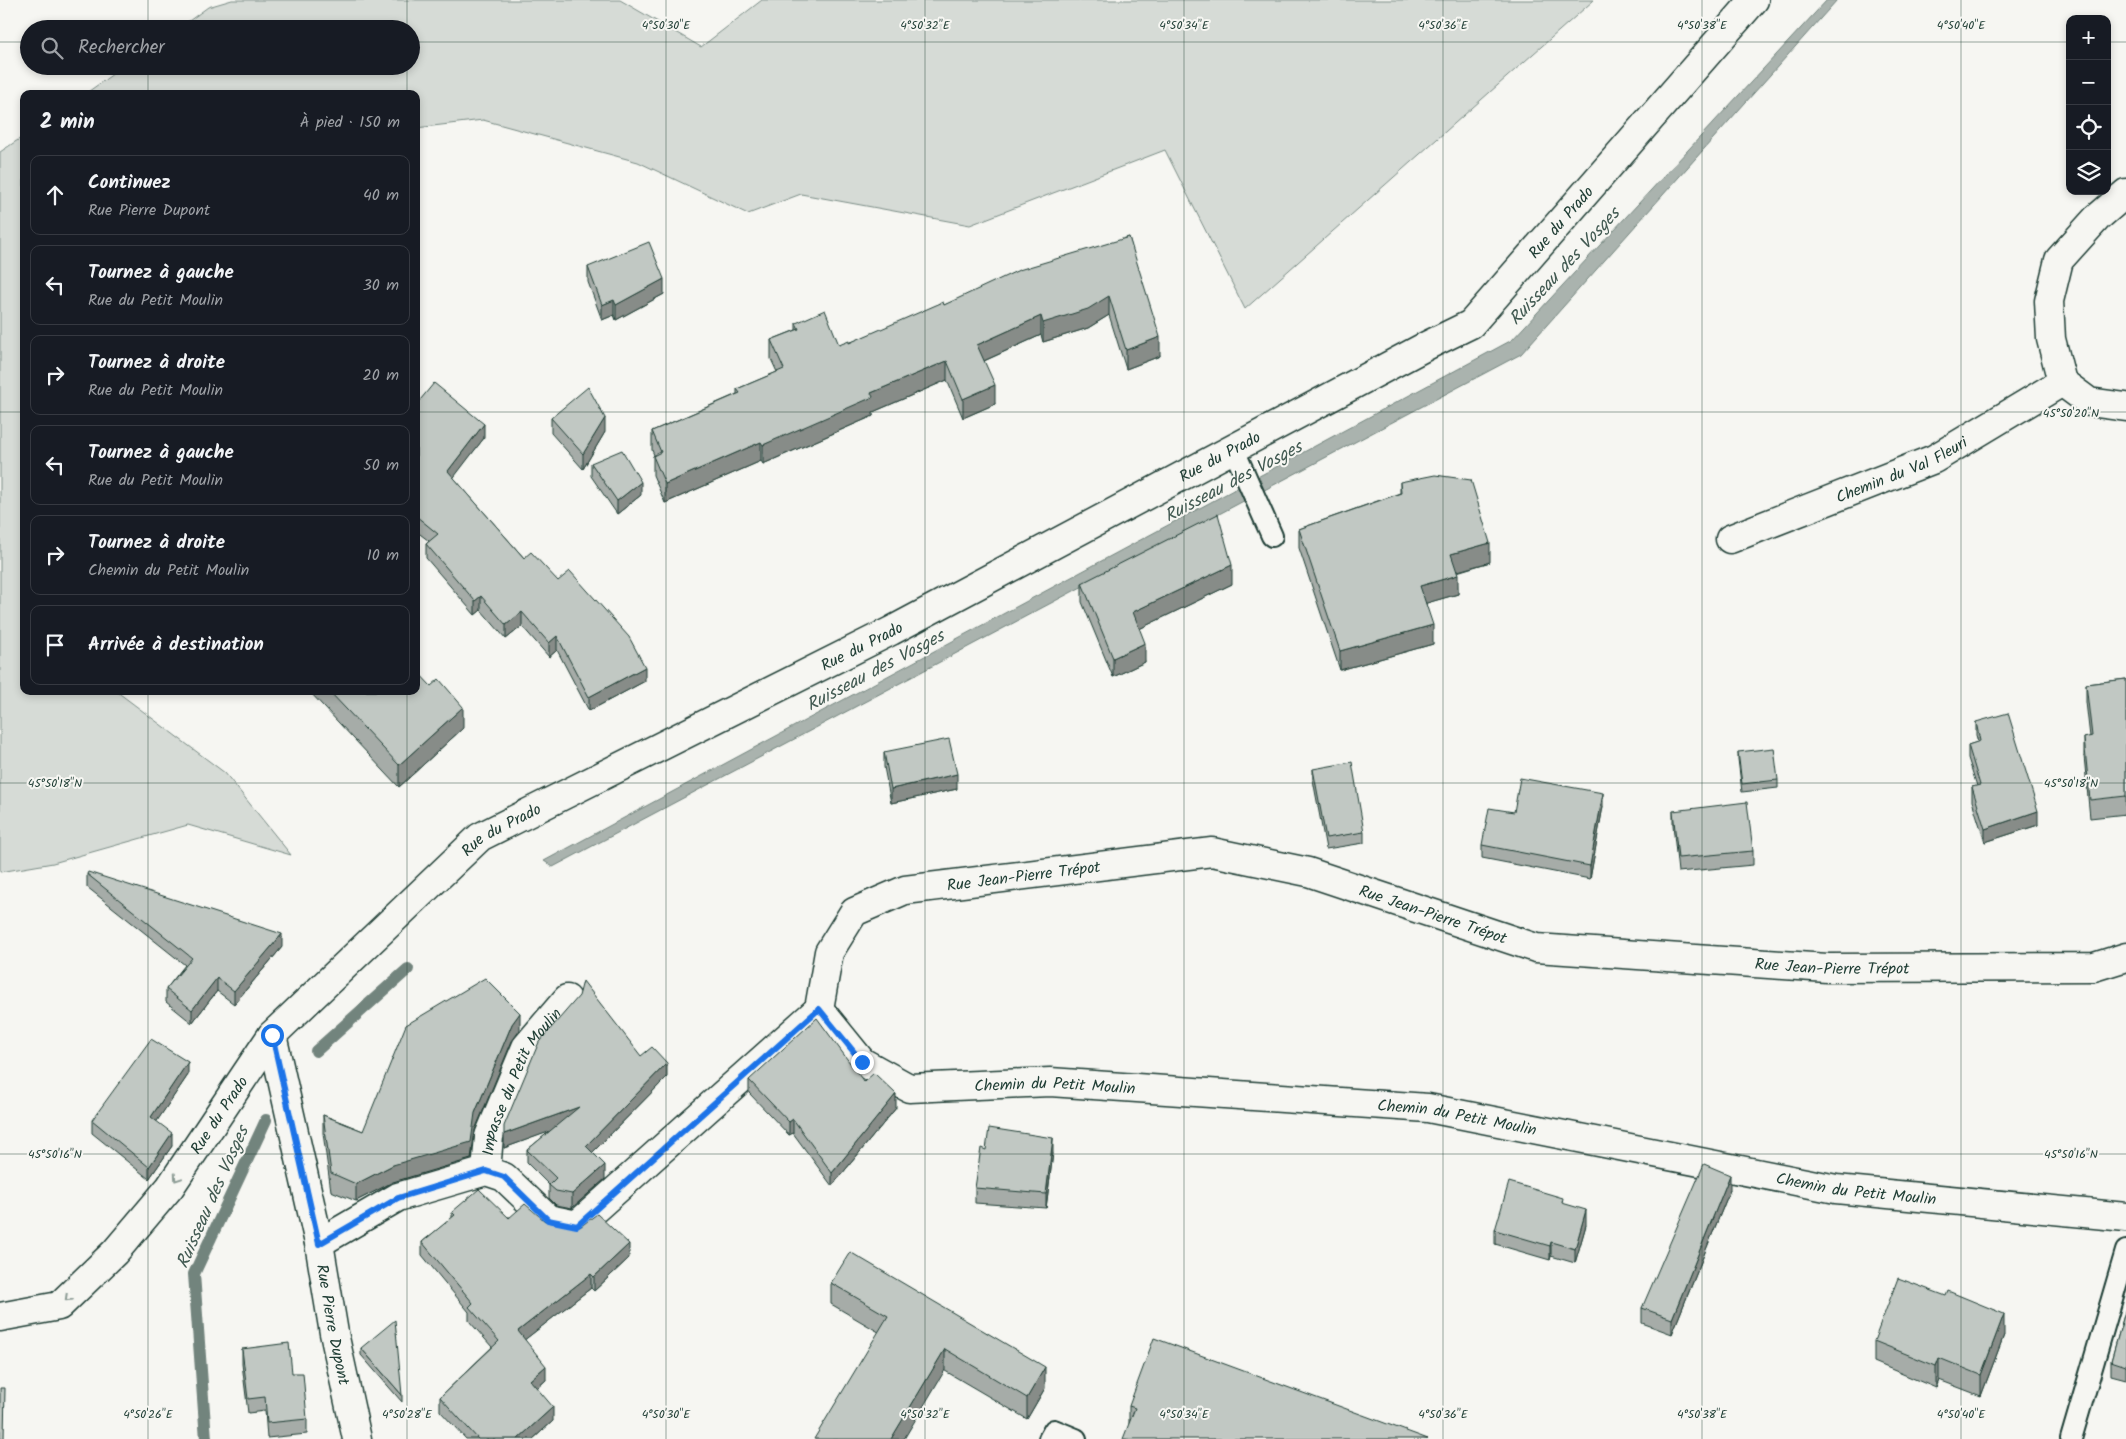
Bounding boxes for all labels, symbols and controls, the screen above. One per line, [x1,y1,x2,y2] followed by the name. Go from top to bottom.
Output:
[2066,15,2111,195] map controls
[2066,15,2111,60] button: +
[642,16,691,35] text: 4°50'30"E
[900,16,951,35] text: 4°50'32"E
[1159,16,1210,35] text: 4°50'34"E
[1418,16,1469,35] text: 4°50'36"E
[1677,16,1728,35] text: 4°50'38"E
[1937,16,1986,35] text: 4°50'40"E
[20,20,420,75] search box
[78,33,165,63] text: Rechercher
[38,34,66,62] icon: search
[2066,60,2111,105] button: −
[2066,105,2111,150] button: locate
[40,106,95,139] text: 2 min
[300,110,400,135] text: À pied · 150 m
[2066,150,2111,195] button: layers
[88,168,171,198] text: Continuez
[41,181,69,209] icon: ahead
[1523,181,1600,265] street label: Rue du Prado
[363,183,399,208] text: 40 m
[88,198,210,223] text: Rue Pierre Dupont
[1502,200,1629,333] water label: Ruisseau des Vosges
[88,258,234,288] text: Tournez à gauche
[41,271,69,299] icon: left
[363,273,399,298] text: 30 m
[88,288,223,313] text: Rue du Petit Moulin
[88,348,225,378] text: Tournez à droite
[41,361,69,389] icon: right
[363,363,399,388] text: 20 m
[88,378,223,403] text: Rue du Petit Moulin
[2043,404,2099,423] text: 45°50'20"N
[1175,425,1266,489] street label: Rue du Prado
[1832,430,1974,510] street label: Chemin du Val Fleuri
[1159,433,1310,531] water label: Ruisseau des Vosges
[88,438,234,468] text: Tournez à gauche
[41,451,69,479] icon: left
[363,453,399,478] text: 50 m
[88,468,223,493] text: Rue du Petit Moulin
[88,528,225,558] text: Tournez à droite
[41,541,69,569] icon: right
[367,543,399,568] text: 10 m
[88,558,249,583] text: Chemin du Petit Moulin
[817,616,908,678] street label: Rue du Prado
[801,622,952,720] water label: Ruisseau des Vosges
[88,630,264,660] text: Arrivée à destination
[41,631,69,659] icon: arrive
[28,774,82,793] text: 45°50'18"N
[2044,774,2098,793] text: 45°50'18"N
[456,797,546,863] street label: Rue du Prado
[945,855,1103,899] street label: Rue Jean-Pierre Trépot
[1355,879,1511,952] street label: Rue Jean-Pierre Trépot
[1754,952,1910,982] street label: Rue Jean-Pierre Trépot
[476,1003,568,1157] street label: Impasse du Petit Moulin
[261,1024,284,1047] route start
[851,1051,874,1074] route end
[184,1071,255,1160] street label: Rue du Prado
[974,1071,1136,1102] street label: Chemin du Petit Moulin
[1376,1094,1539,1143] street label: Chemin du Petit Moulin
[169,1120,259,1273] water label: Ruisseau des Vosges
[28,1145,82,1164] text: 45°50'16"N
[2044,1145,2098,1164] text: 45°50'16"N
[1774,1166,1937,1213] street label: Chemin du Petit Moulin
[174,1172,183,1181] one-way arrow
[309,1263,356,1388] street label: Rue Pierre Dupont
[65,1292,74,1301] one-way arrow
[123,1405,174,1424] text: 4°50'26"E
[382,1405,433,1424] text: 4°50'28"E
[642,1405,691,1424] text: 4°50'30"E
[900,1405,951,1424] text: 4°50'32"E
[1159,1405,1210,1424] text: 4°50'34"E
[1418,1405,1469,1424] text: 4°50'36"E
[1677,1405,1728,1424] text: 4°50'38"E
[1937,1405,1986,1424] text: 4°50'40"E

